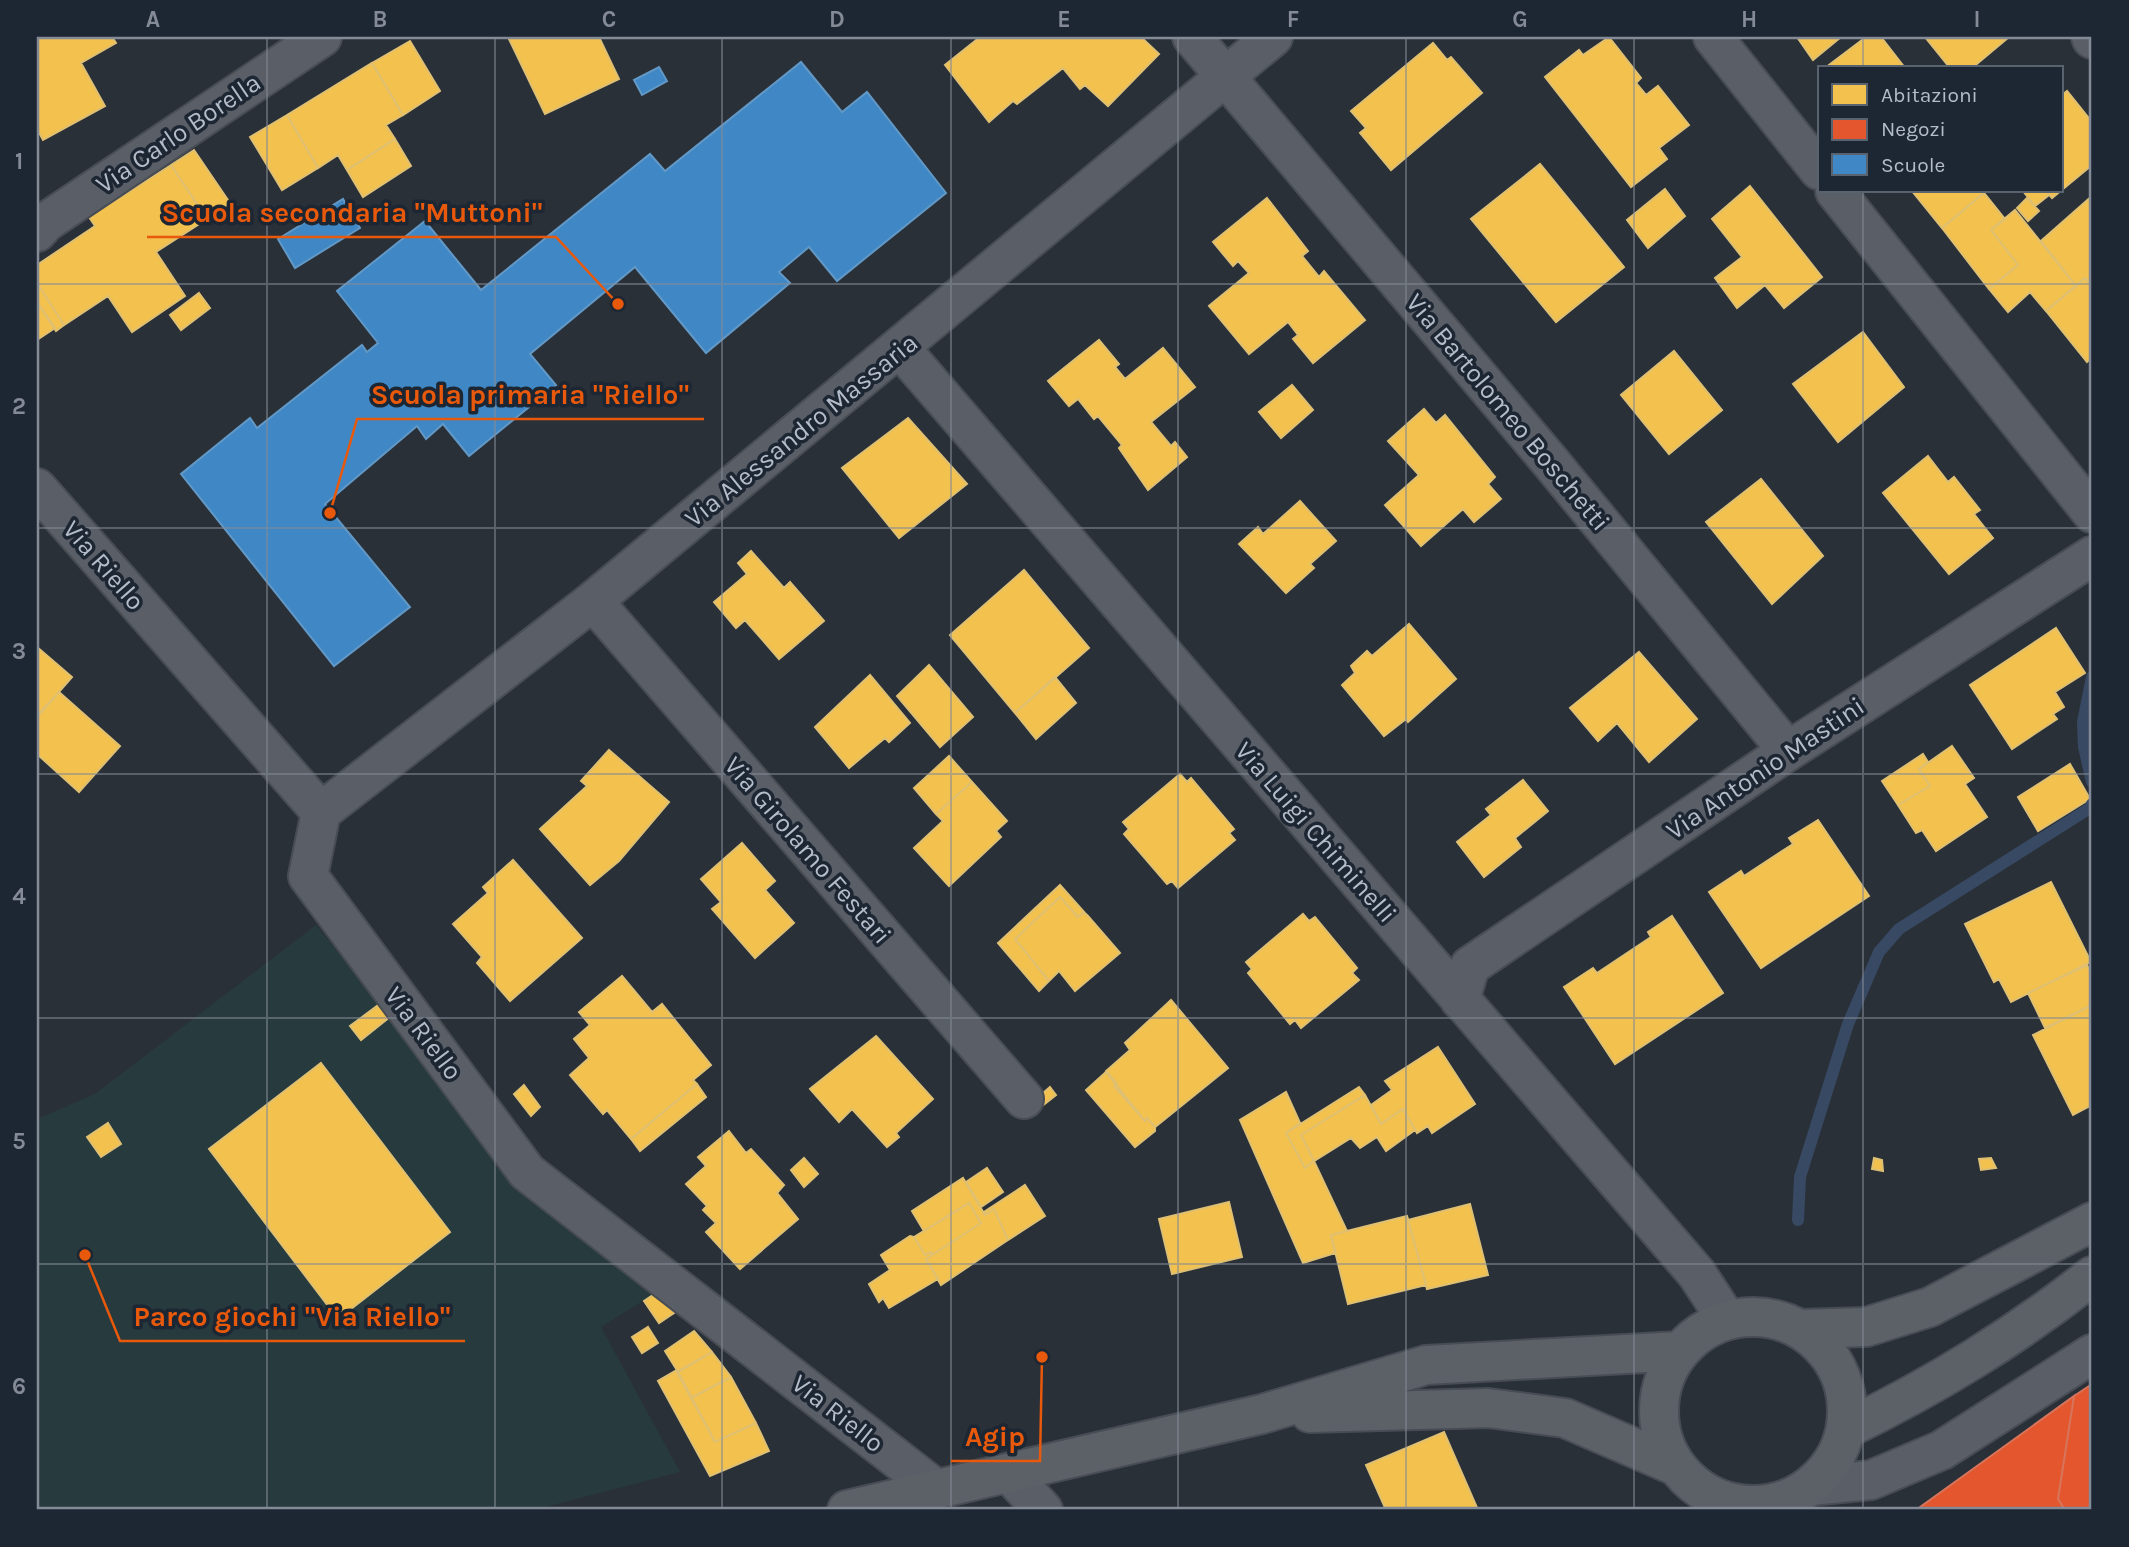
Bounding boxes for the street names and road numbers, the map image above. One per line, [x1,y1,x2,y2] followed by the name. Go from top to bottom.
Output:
[90,67,267,200] street label: Via Carlo Borella
[1399,287,1616,537] street label: Via Bartolomeo Boschetti
[679,327,924,534] street label: Via Alessandro Massaria
[56,514,151,616] street label: Via Riello
[1660,691,1870,846] street label: Via Antonio Mastini
[1229,735,1403,929] street label: Via Luigi Chiminelli
[718,750,898,950] street label: Via Girolamo Festari
[379,981,469,1086] street label: Via Riello
[785,1368,890,1459] street label: Via Riello

